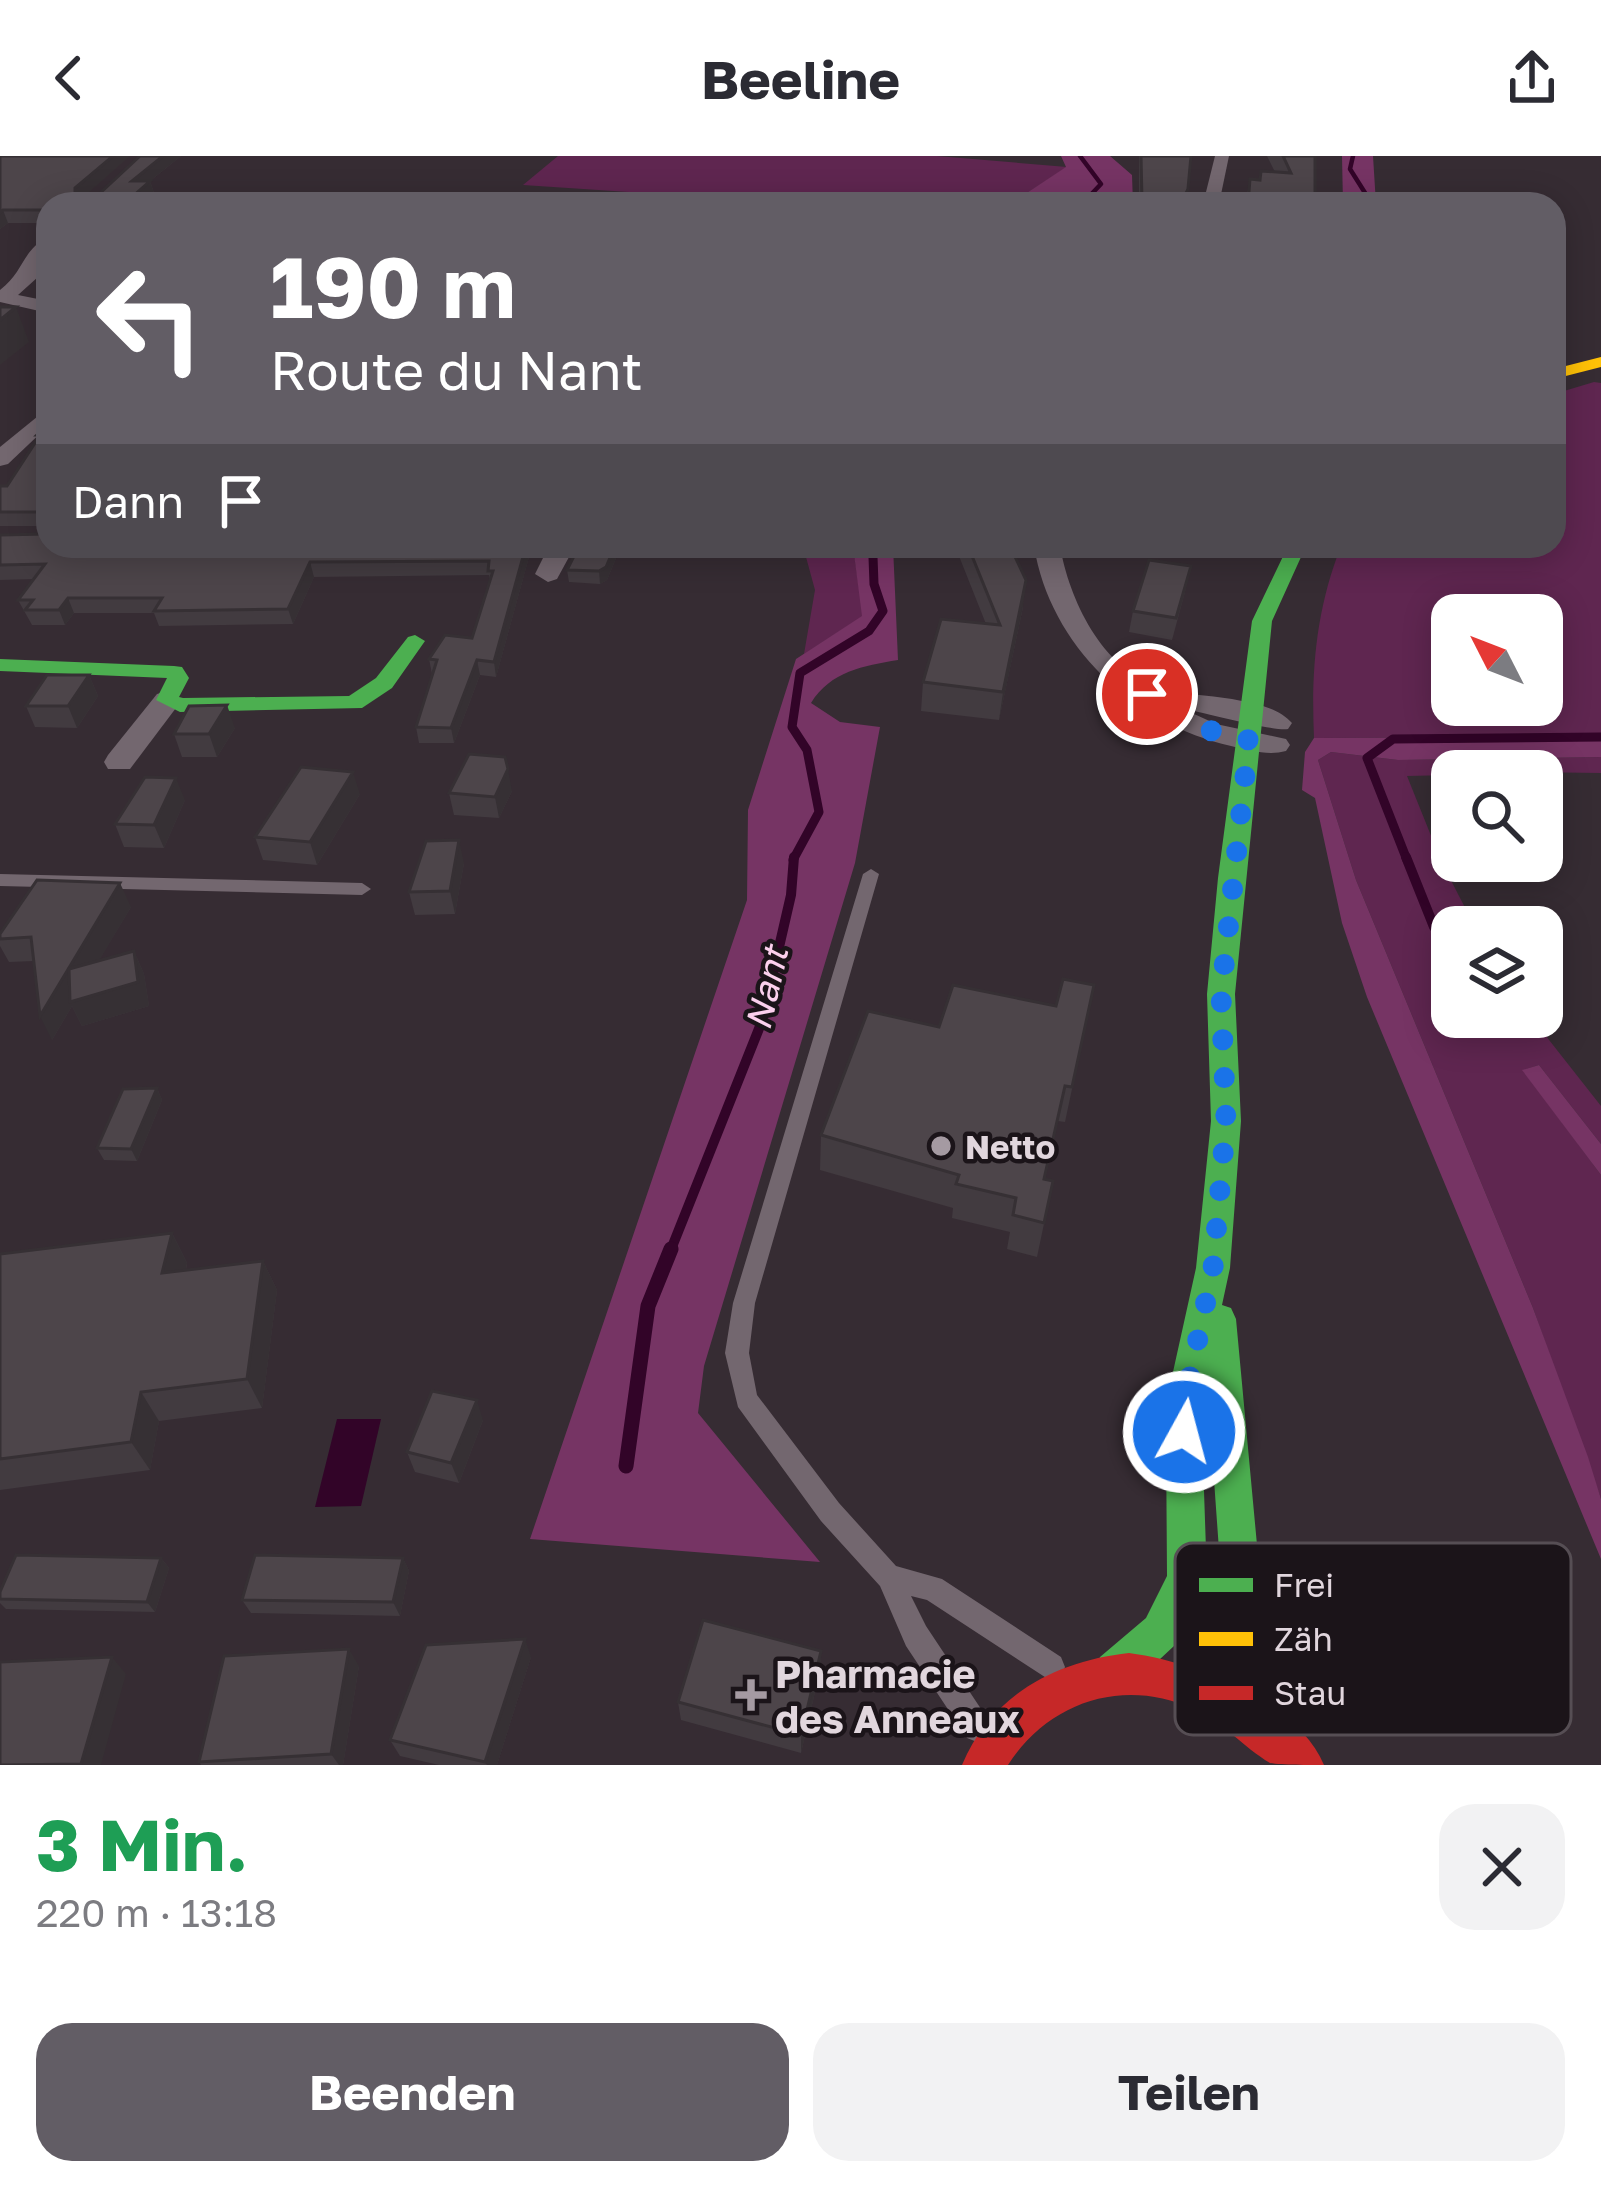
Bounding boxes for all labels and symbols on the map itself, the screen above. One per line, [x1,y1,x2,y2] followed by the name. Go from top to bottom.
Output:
[1431,594,1563,726] north arrow
[1096,643,1198,745] pin
[736,939,797,1034] water label: Nant
[965,1127,1055,1166] place label: Netto
[928,1133,954,1159] marker: Netto
[1121,1369,1247,1495] position arrow
[1175,1543,1571,1735] legend
[1274,1565,1334,1604] text: Frei
[1274,1619,1333,1658] text: Zäh
[775,1650,1020,1742] place label: Pharmacie des Anneaux
[1274,1673,1346,1712] text: Stau
[738,1682,764,1708] marker: Pharmacie des Anneaux

